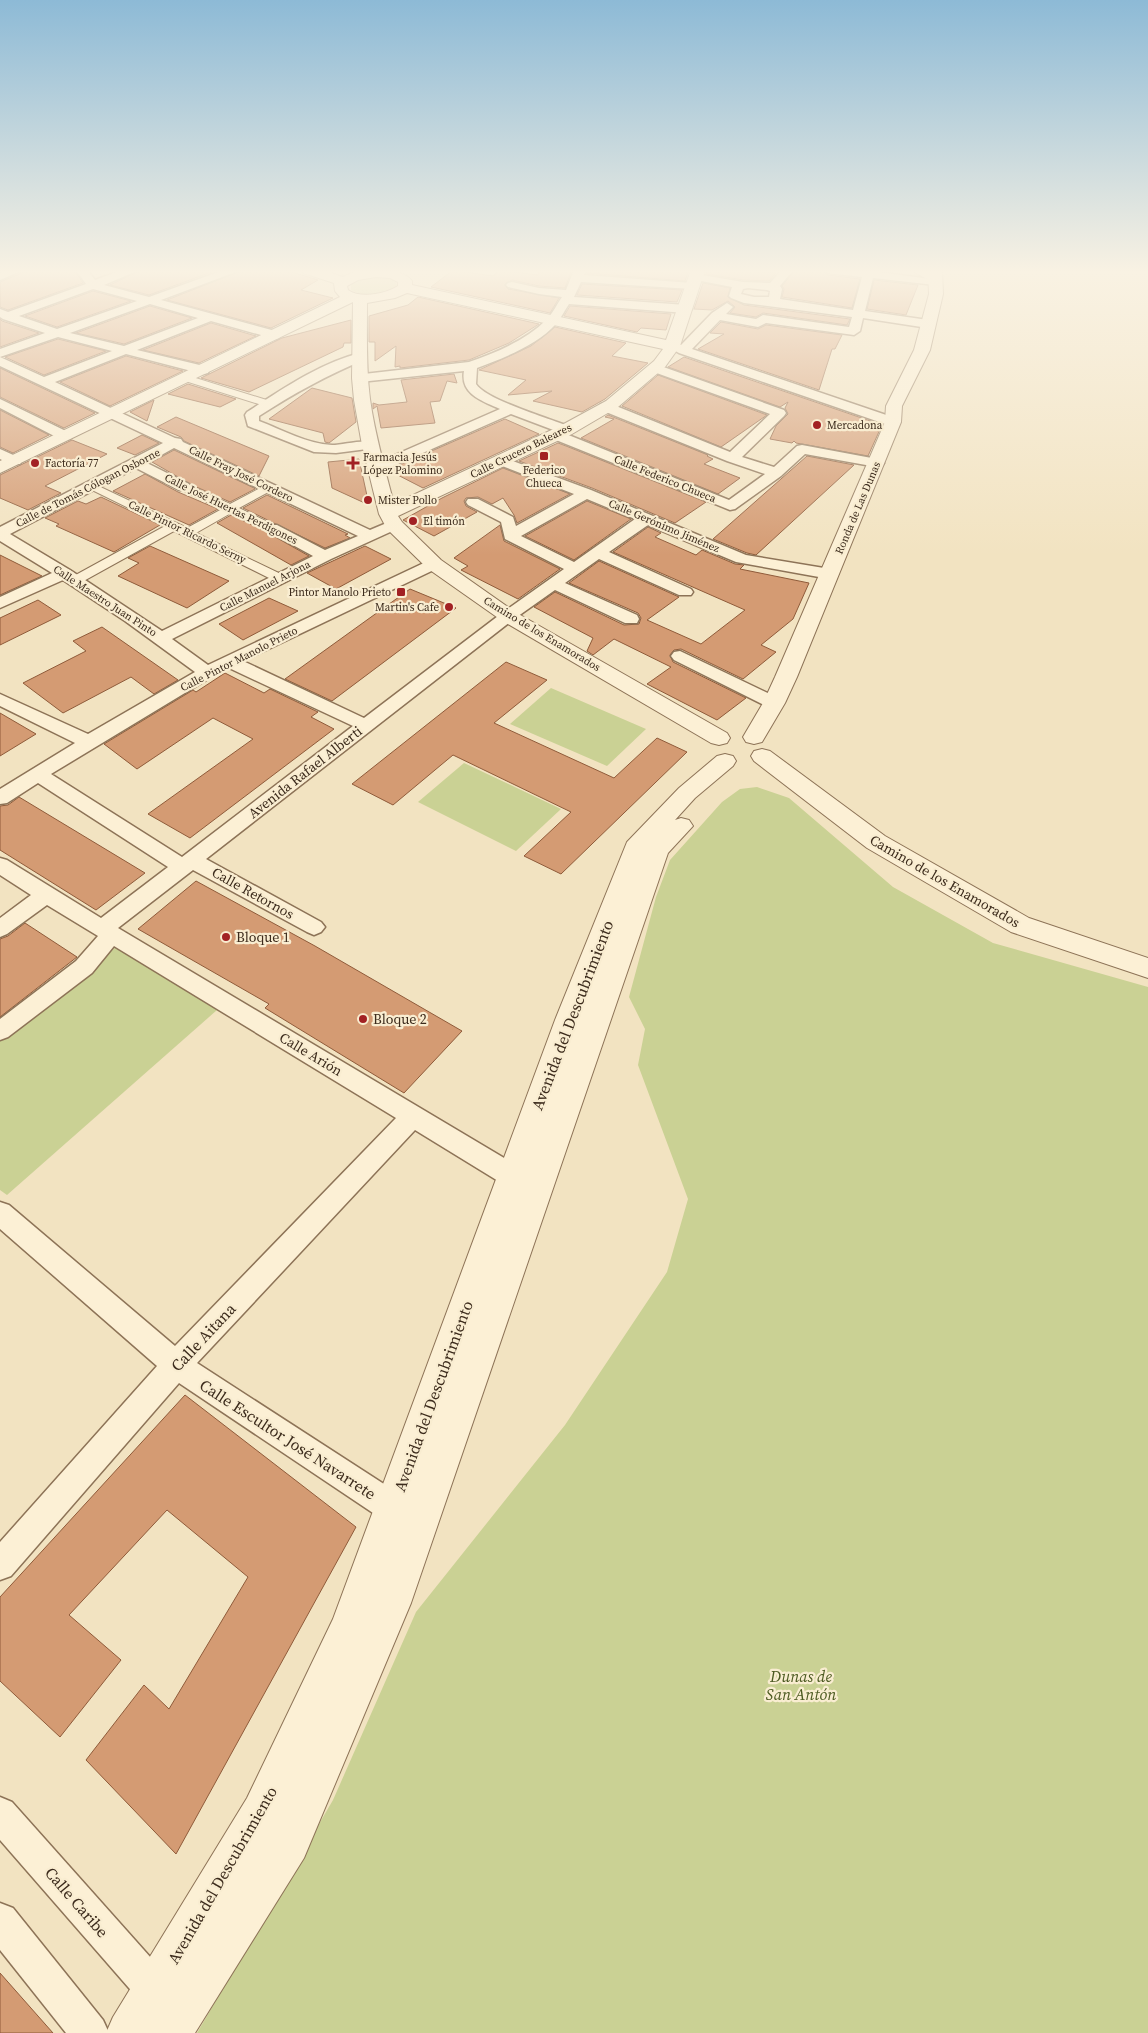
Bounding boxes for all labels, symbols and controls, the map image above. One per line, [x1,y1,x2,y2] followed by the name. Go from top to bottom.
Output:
[827,418,883,433] place label: Mercadona
[811,419,823,431] marker: Mercadona
[468,420,574,482] street label: Calle Crucero Baleares
[186,442,296,506] street label: Calle Fray José Cordero
[13,445,163,531] street label: Calle de Tomás Cólogan Osborne
[363,450,442,478] place label: Farmacia Jesús López Palomino
[538,450,550,462] marker: Federico Chueca
[612,452,719,507] street label: Calle Federico Chueca
[45,456,99,471] place label: Factoría 77
[29,457,41,469] marker: Factoría 77
[347,457,359,469] marker: Farmacia Jesús López Palomino
[832,459,884,557] street label: Ronda de Las Dunas
[523,463,565,491] place label: Federico Chueca
[162,470,300,548] street label: Calle José Huertas Perdigones
[378,493,437,508] place label: Mister Pollo
[362,494,374,506] marker: Mister Pollo
[606,496,722,556] street label: Calle Gerónimo Jiménez
[126,497,249,567] street label: Calle Pintor Ricardo Serny
[423,514,465,529] place label: El timón
[407,515,419,527] marker: El timón
[217,556,313,615] street label: Calle Manuel Arjona
[50,562,160,640] street label: Calle Maestro Juan Pinto
[288,585,391,600] place label: Pintor Manolo Prieto
[395,586,407,598] marker: Pintor Manolo Prieto
[481,593,603,675] street label: Camino de los Enamorados
[375,600,439,615] place label: Martin's Cafe
[443,601,455,613] marker: Martin's Cafe
[178,623,300,695] street label: Calle Pintor Manolo Prieto
[244,721,366,823] street label: Avenida Rafael Alberti
[866,830,1024,932] street label: Camino de los Enamorados
[208,862,298,924] street label: Calle Retornos
[526,917,618,1113] street label: Avenida del Descubrimiento
[236,927,290,947] place label: Bloque 1
[220,931,232,943] marker: Bloque 1
[373,1009,427,1029] place label: Bloque 2
[357,1013,369,1025] marker: Bloque 2
[276,1027,347,1081] street label: Calle Arión
[166,1297,241,1376] street label: Calle Aitana
[388,1297,478,1495] street label: Avenida del Descubrimiento
[196,1374,380,1504] street label: Calle Escultor José Navarrete
[766,1665,836,1705] park label: Dunas de San Antón
[162,1782,282,1968] street label: Avenida del Descubrimiento
[40,1862,114,1942] street label: Calle Caribe

